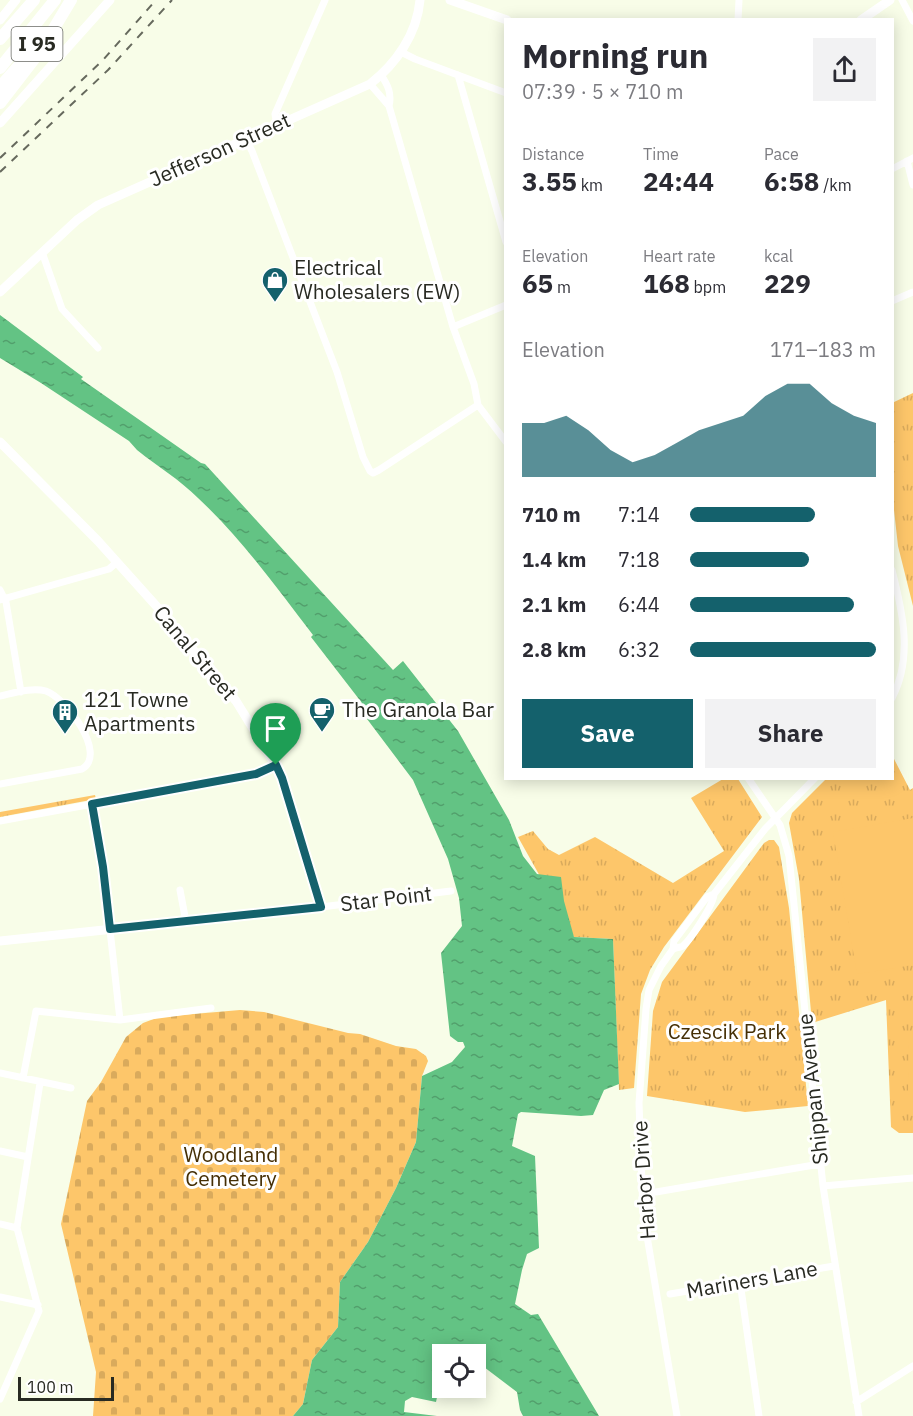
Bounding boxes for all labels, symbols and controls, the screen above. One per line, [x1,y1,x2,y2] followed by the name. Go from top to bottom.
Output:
[12,27,63,61] road number: I 95
[522,34,708,77] text: Morning run
[813,38,876,101] button: share
[522,78,683,105] text: 07:39 · 5 × 710 m
[145,105,294,193] street label: Jefferson Street
[522,144,584,164] text: Distance
[643,144,679,164] text: Time
[764,144,799,164] text: Pace
[522,164,577,198] text: 3.55
[643,164,714,198] text: 24:44
[764,164,819,198] text: 6:58
[577,175,603,195] text: km
[819,175,852,195] text: /km
[522,246,588,266] text: Elevation
[643,246,716,266] text: Heart rate
[764,246,793,266] text: kcal
[294,253,460,305] place label: Electrical Wholesalers (EW)
[260,265,290,303] shop icon: Electrical Wholesalers (EW)
[522,266,553,300] text: 65
[643,266,690,300] text: 168
[764,266,811,300] text: 229
[553,277,571,297] text: m
[690,277,726,297] text: bpm
[522,336,605,363] text: Elevation
[770,336,876,363] text: 171–183 m
[522,501,581,528] text: 710 m
[618,501,660,528] text: 7:14
[522,546,586,573] text: 1.4 km
[618,546,660,573] text: 7:18
[522,591,586,618] text: 2.1 km
[618,591,660,618] text: 6:44
[148,599,244,706] street label: Canal Street
[522,636,586,663] text: 2.8 km
[618,636,660,663] text: 6:32
[84,685,195,737] place label: 121 Towne Apartments
[307,695,337,733] cafe icon: The Granola Bar
[342,695,494,723] place label: The Granola Bar
[50,697,80,735] building icon: 121 Towne Apartments
[522,699,693,768] button: Save
[705,699,876,768] button: Share
[250,703,301,765] pin
[259,712,292,745] icon: arrive
[338,879,433,918] street label: Star Point
[790,1012,834,1166] street label: Shippan Avenue
[668,1017,786,1045] park label: Czescik Park
[625,1120,661,1240] street label: Harbor Drive
[183,1140,279,1192] park label: Woodland Cemetery
[684,1254,820,1304] street label: Mariners Lane
[432,1344,486,1398] map controls
[432,1344,486,1398] button: locate
[18,1374,114,1402] scale bar
[27,1377,74,1397] text: 100 m

